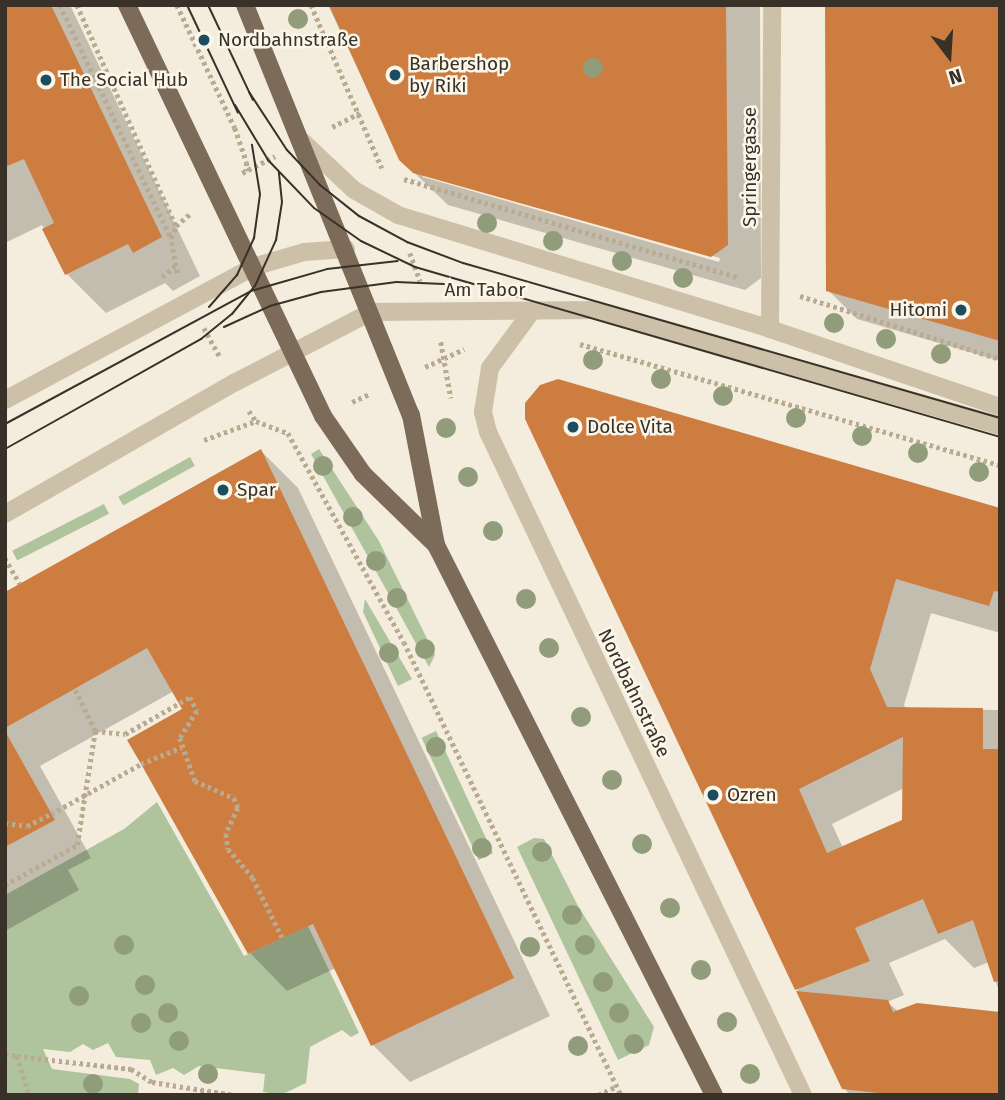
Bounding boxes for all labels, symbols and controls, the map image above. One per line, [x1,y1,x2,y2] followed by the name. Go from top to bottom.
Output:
[914,21,984,91] north arrow
[218,29,358,51] place label: Nordbahnstraße
[196,32,212,48] marker: Nordbahnstraße
[409,53,509,97] place label: Barbershop by Riki
[946,64,965,89] text: N
[387,67,403,83] marker: Barbershop by Riki
[60,69,188,91] place label: The Social Hub
[38,72,54,88] marker: The Social Hub
[739,107,761,227] street label: Springergasse
[444,279,526,301] street label: Am Tabor
[889,299,947,321] place label: Hitomi
[953,302,969,318] marker: Hitomi
[587,416,673,438] place label: Dolce Vita
[565,419,581,435] marker: Dolce Vita
[237,479,276,501] place label: Spar
[215,482,231,498] marker: Spar
[593,625,675,761] street label: Nordbahnstraße
[727,784,777,806] place label: Ozren
[705,787,721,803] marker: Ozren

